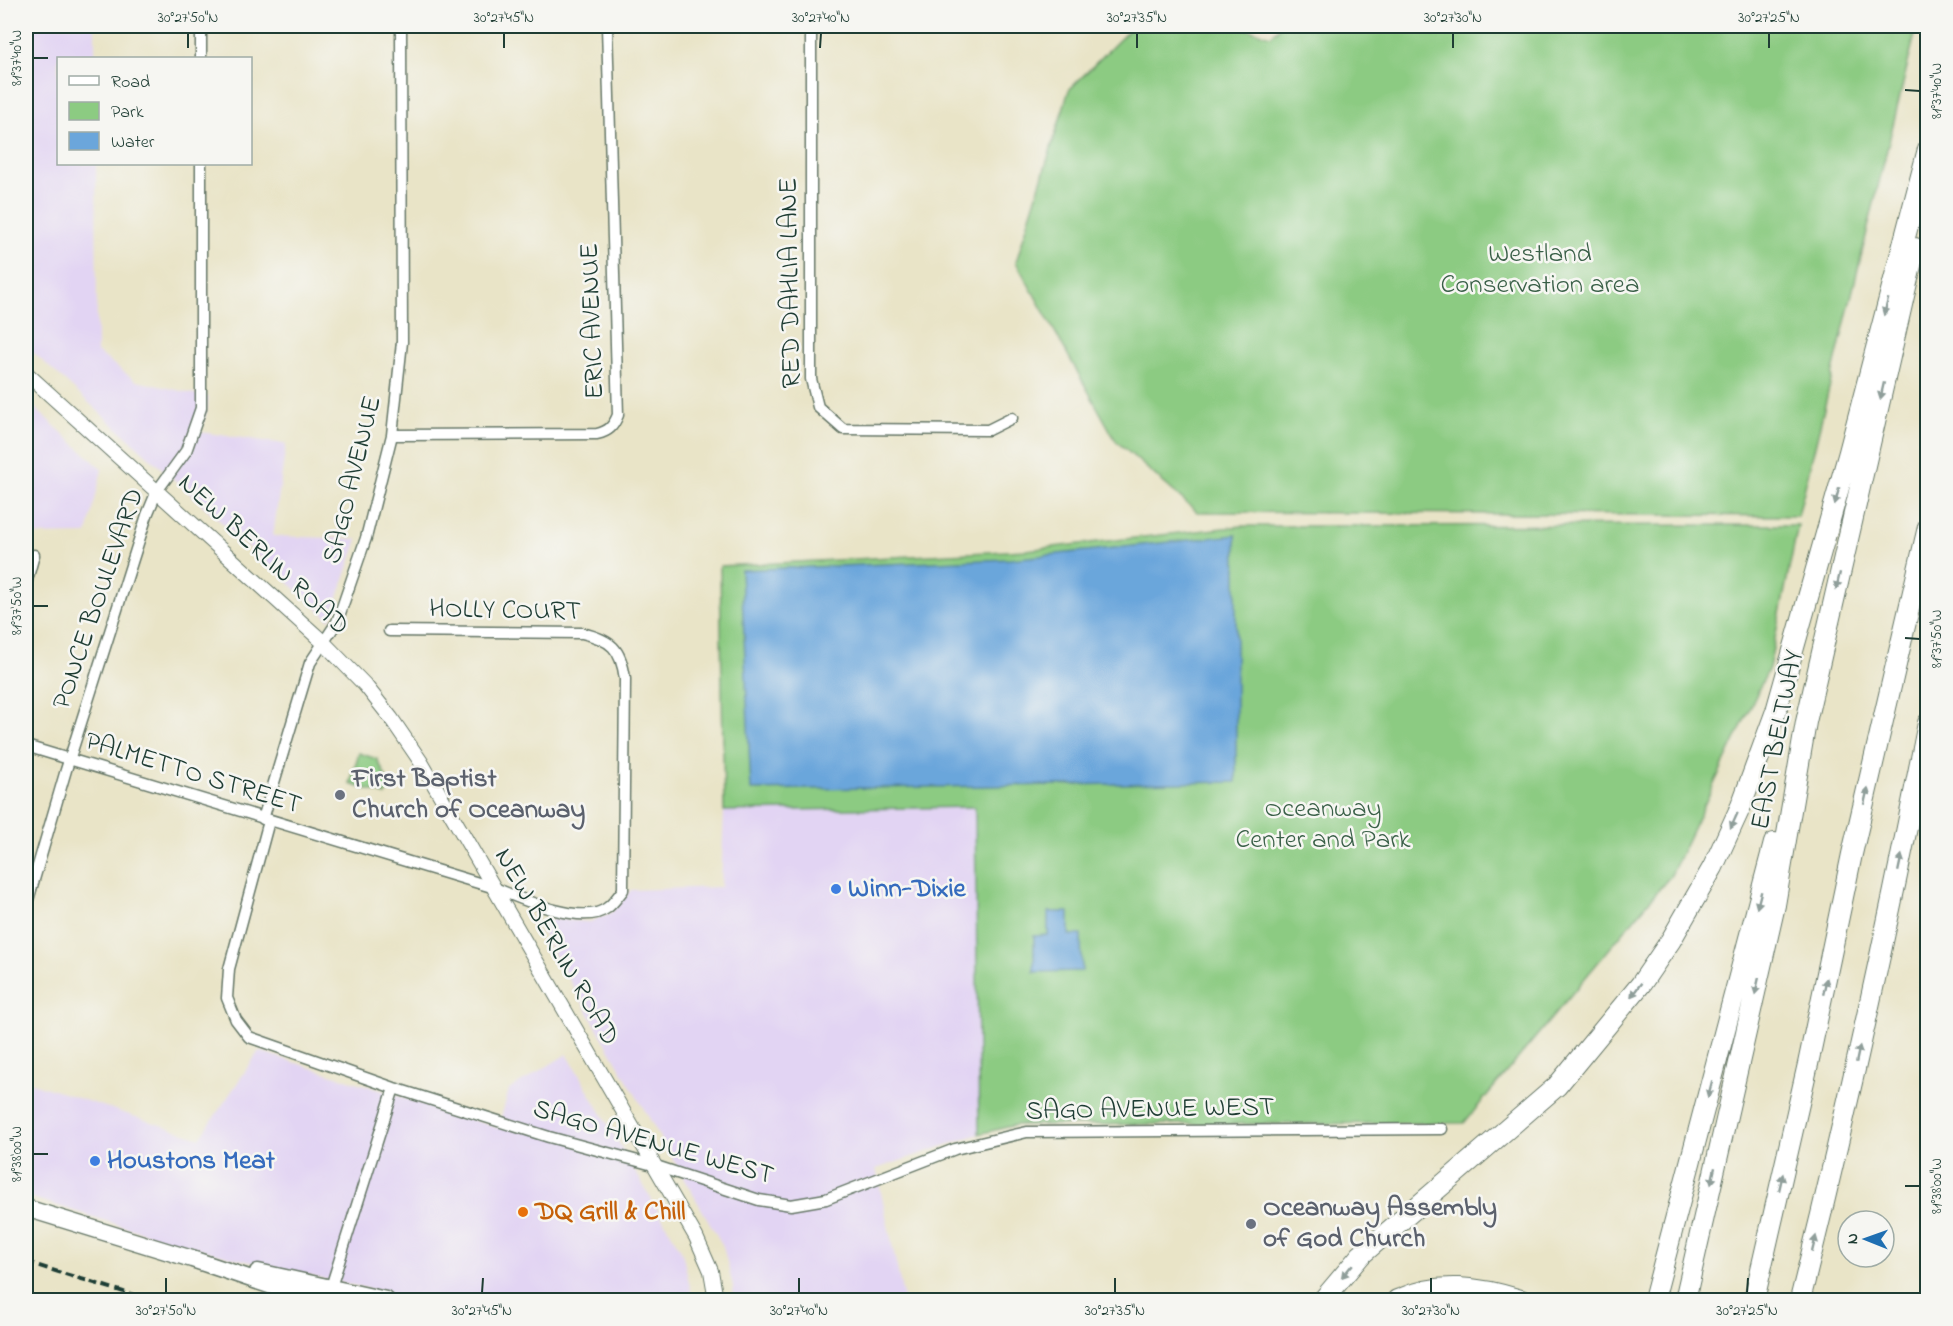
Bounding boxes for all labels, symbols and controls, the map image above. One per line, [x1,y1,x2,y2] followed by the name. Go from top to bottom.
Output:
[158,7,218,29] text: 30°27'50"N
[474,7,534,29] text: 30°27'45"N
[792,7,850,29] text: 30°27'40"N
[1107,7,1167,29] text: 30°27'35"N
[1424,7,1482,29] text: 30°27'30"N
[1738,7,1800,29] text: 30°27'25"N
[6,30,28,86] text: 81°37'40"W
[57,57,252,165] legend
[1926,63,1948,119] text: 81°37'40"W
[111,70,150,96] text: Road
[111,100,144,126] text: Park
[111,130,155,156] text: Water
[770,177,812,389] street label: RED DAHLIA LANE
[1440,235,1640,305] park label: Westland Conservation area
[571,242,615,400] street label: ERIC AVENUE
[1881,298,1891,316] one-way arrow
[1877,381,1887,400] one-way arrow
[313,392,393,568] street label: SAGO AVENUE
[168,465,358,645] street label: NEW BERLIN ROAD
[43,483,155,715] street label: PONCE BOULEVARD
[1832,487,1841,505] one-way arrow
[1833,571,1843,590] one-way arrow
[6,577,28,635] text: 81°37'50"W
[429,590,581,632] street label: HOLLY COURT
[1926,610,1948,668] text: 81°37'50"W
[1741,646,1815,833] street label: EAST BELTWAY
[80,722,306,826] street label: PALMETTO STREET
[350,760,585,830] place label: First Baptist Church of Oceanway
[1862,786,1871,805] one-way arrow
[333,788,347,802] marker: First Baptist Church of Oceanway
[1235,790,1411,860] park label: Oceanway Center and Park
[1729,813,1738,830] one-way arrow
[484,841,628,1053] street label: NEW BERLIN ROAD
[1895,854,1905,872] one-way arrow
[848,870,967,909] place label: Winn-Dixie
[829,882,843,896] marker: Winn-Dixie
[1754,891,1763,909] one-way arrow
[1751,976,1761,995] one-way arrow
[1821,976,1830,995] one-way arrow
[1631,982,1643,997] one-way arrow
[1853,1044,1863,1063] one-way arrow
[1704,1080,1714,1098] one-way arrow
[1025,1088,1275,1132] street label: SAGO AVENUE WEST
[528,1090,778,1196] street label: SAGO AVENUE WEST
[6,1126,28,1182] text: 81°38'00"W
[107,1142,276,1181] place label: Houstons Meat
[88,1154,102,1168] marker: Houstons Meat
[1926,1158,1948,1214] text: 81°38'00"W
[1708,1166,1718,1185] one-way arrow
[1777,1173,1787,1191] one-way arrow
[1263,1189,1497,1259] place label: Oceanway Assembly of God Church
[533,1193,686,1232] place label: DQ Grill & Chill
[516,1205,530,1219] marker: DQ Grill & Chill
[1836,1209,1896,1269] north arrow
[1244,1217,1258,1231] marker: Oceanway Assembly of God Church
[1841,1233,1865,1244] text: N
[1810,1235,1820,1253] one-way arrow
[1341,1264,1353,1279] one-way arrow
[136,1300,196,1322] text: 30°27'50"N
[452,1300,512,1322] text: 30°27'45"N
[770,1300,828,1322] text: 30°27'40"N
[1085,1300,1145,1322] text: 30°27'35"N
[1402,1300,1460,1322] text: 30°27'30"N
[1716,1300,1778,1322] text: 30°27'25"N

